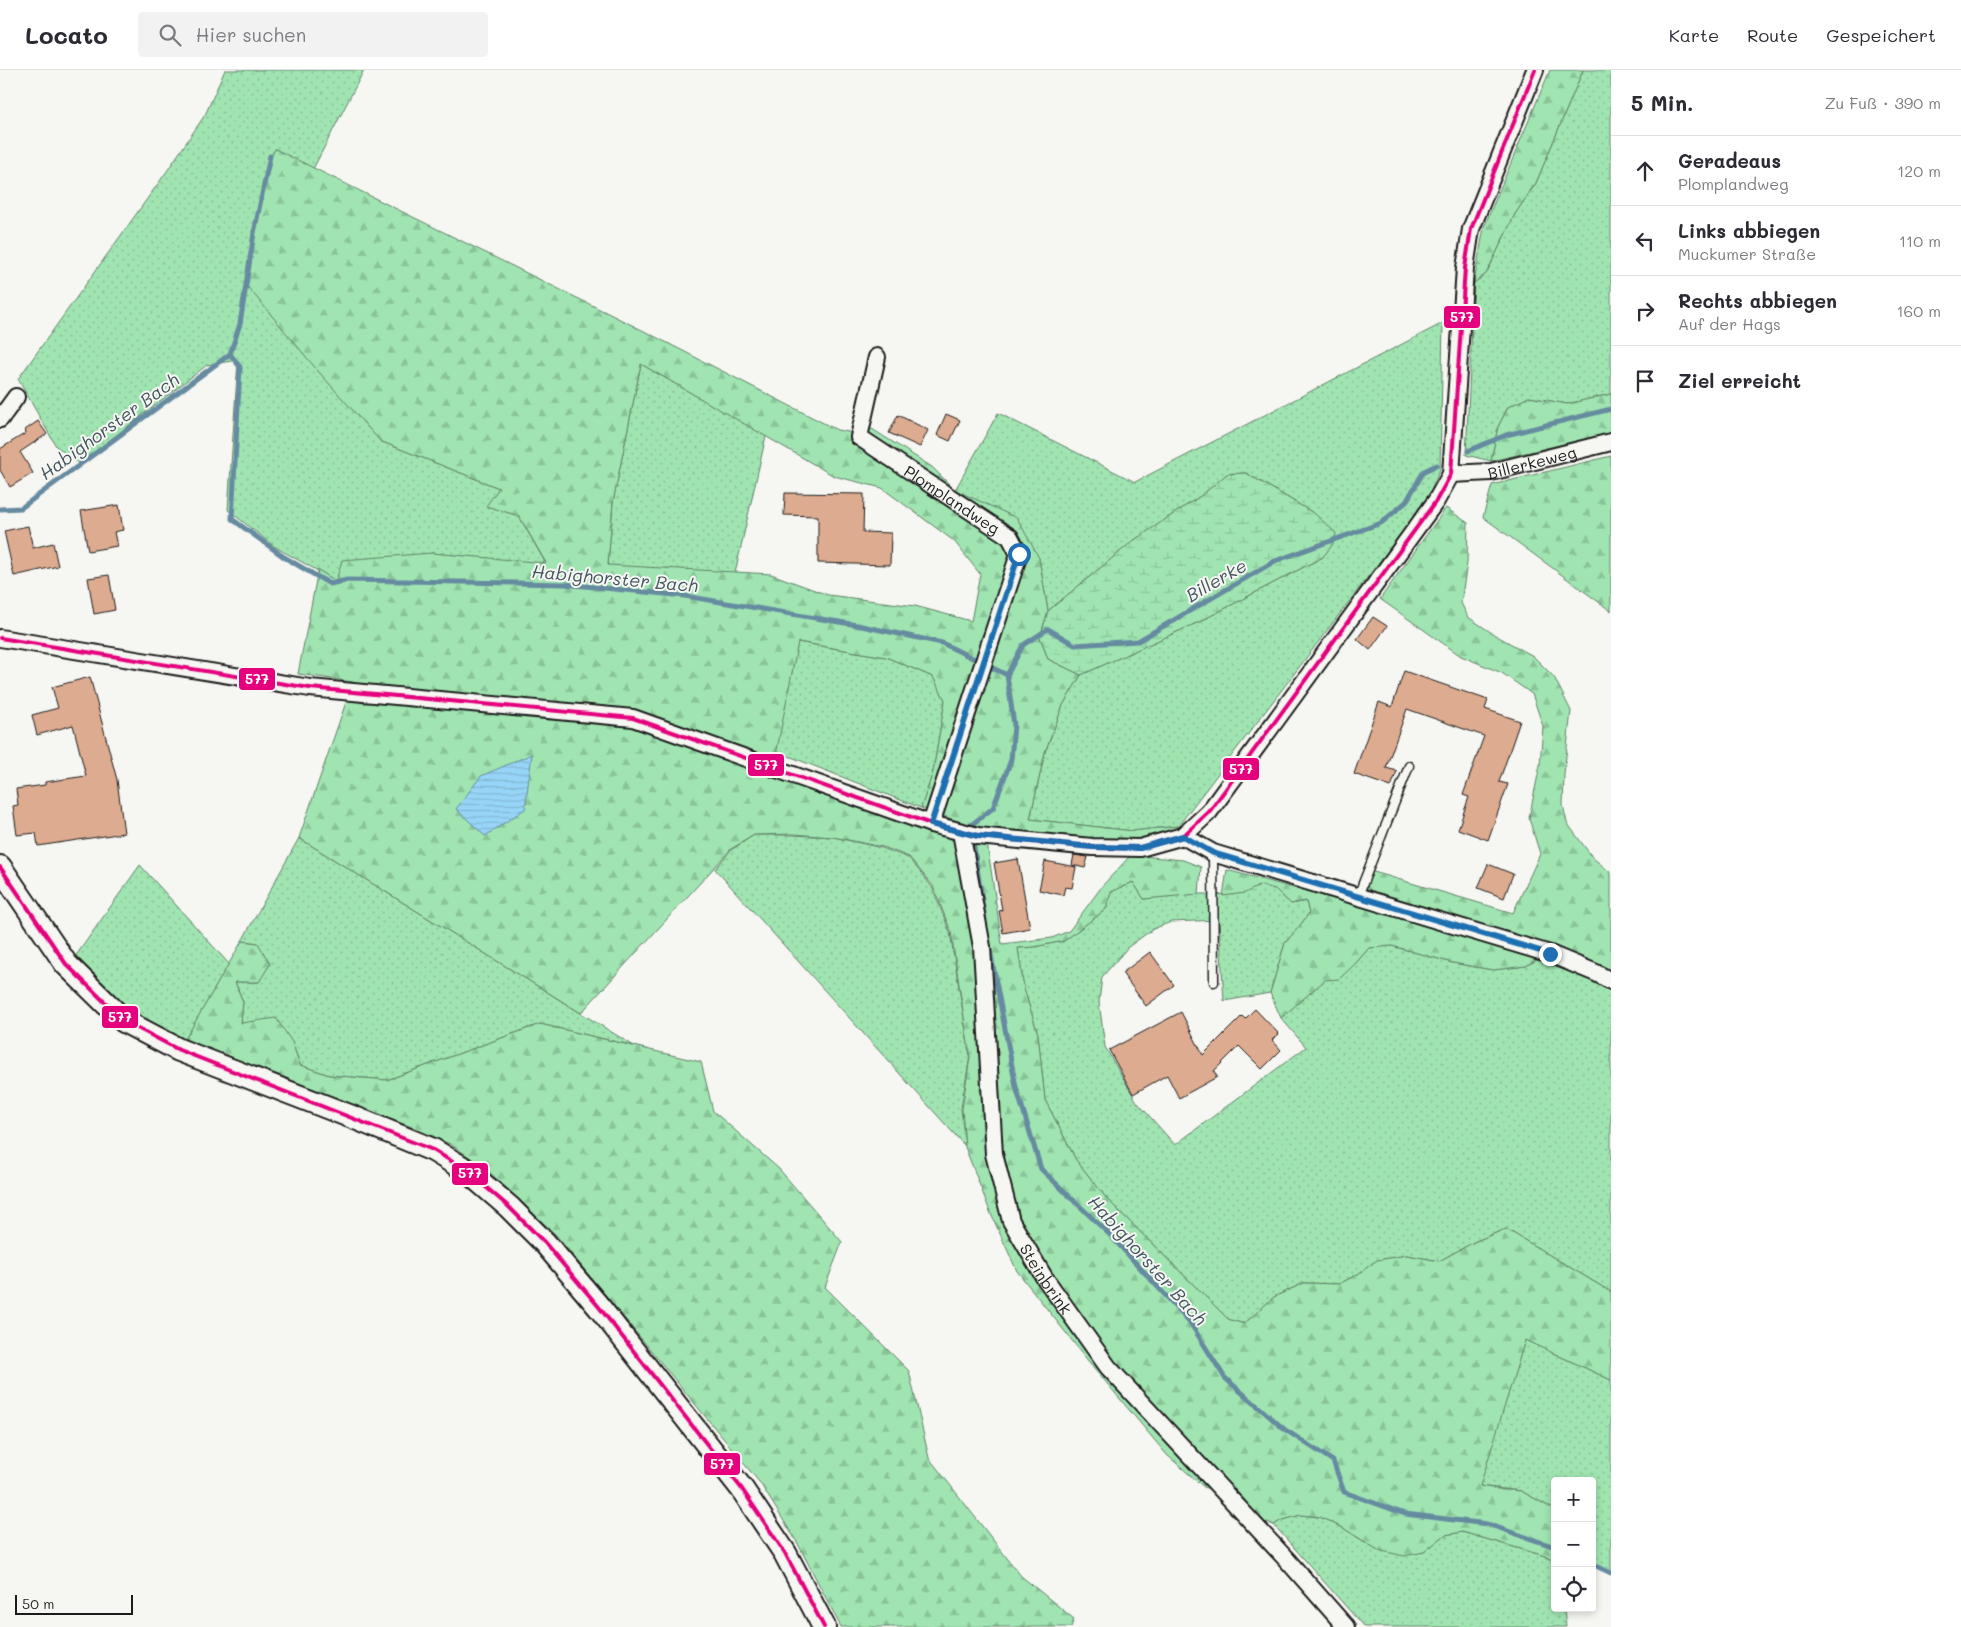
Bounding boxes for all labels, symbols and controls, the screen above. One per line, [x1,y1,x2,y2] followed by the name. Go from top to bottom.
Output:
[138,12,488,57] search box
[25,19,108,50] text: Locato
[156,21,184,49] icon: search
[196,22,306,47] text: Hier suchen
[1669,23,1719,47] text: Karte
[1747,23,1798,47] text: Route
[1826,23,1936,47] text: Gespeichert
[1631,89,1693,116] text: 5 Min.
[1825,92,1941,113] text: Zu Fuß · 390 m
[1678,148,1781,173] text: Geradeaus
[1631,157,1659,185] icon: ahead
[1897,160,1941,181] text: 120 m
[1678,173,1789,194] text: Plomplandweg
[1678,218,1820,243] text: Links abbiegen
[1631,227,1659,255] icon: left
[1899,230,1941,251] text: 110 m
[1678,243,1816,264] text: Muckumer Straße
[1678,288,1837,313] text: Rechts abbiegen
[1631,297,1659,325] icon: right
[1896,300,1941,321] text: 160 m
[1443,305,1481,329] line badge: 577
[1450,307,1474,326] text: 577
[1678,313,1781,334] text: Auf der Hags
[34,367,184,485] water label: Habighorster Bach
[1631,367,1659,395] icon: arrive
[1678,368,1801,393] text: Ziel erreicht
[1485,441,1578,483] street label: Billerkeweg
[900,460,1004,538] street label: Plomplandweg
[1008,543,1031,566] route start
[1181,553,1251,607] water label: Billerke
[531,559,699,597] water label: Habighorster Bach
[238,667,276,691] line badge: 577
[245,669,269,688] text: 577
[747,753,785,777] line badge: 577
[754,755,778,774] text: 577
[1222,757,1260,781] line badge: 577
[1229,759,1253,778] text: 577
[1539,943,1562,966] route end
[101,1005,139,1029] line badge: 577
[108,1007,132,1026] text: 577
[451,1162,489,1186] line badge: 577
[458,1163,482,1182] text: 577
[1083,1190,1213,1330] water label: Habighorster Bach
[1016,1239,1077,1318] street label: Steinbrink
[703,1452,741,1476] line badge: 577
[710,1454,734,1473] text: 577
[1551,1477,1596,1612] map controls
[1551,1477,1596,1522] button: +
[1551,1522,1596,1567] button: −
[1551,1567,1596,1612] button: locate
[15,1592,132,1615] scale bar
[22,1594,54,1613] text: 50 m

